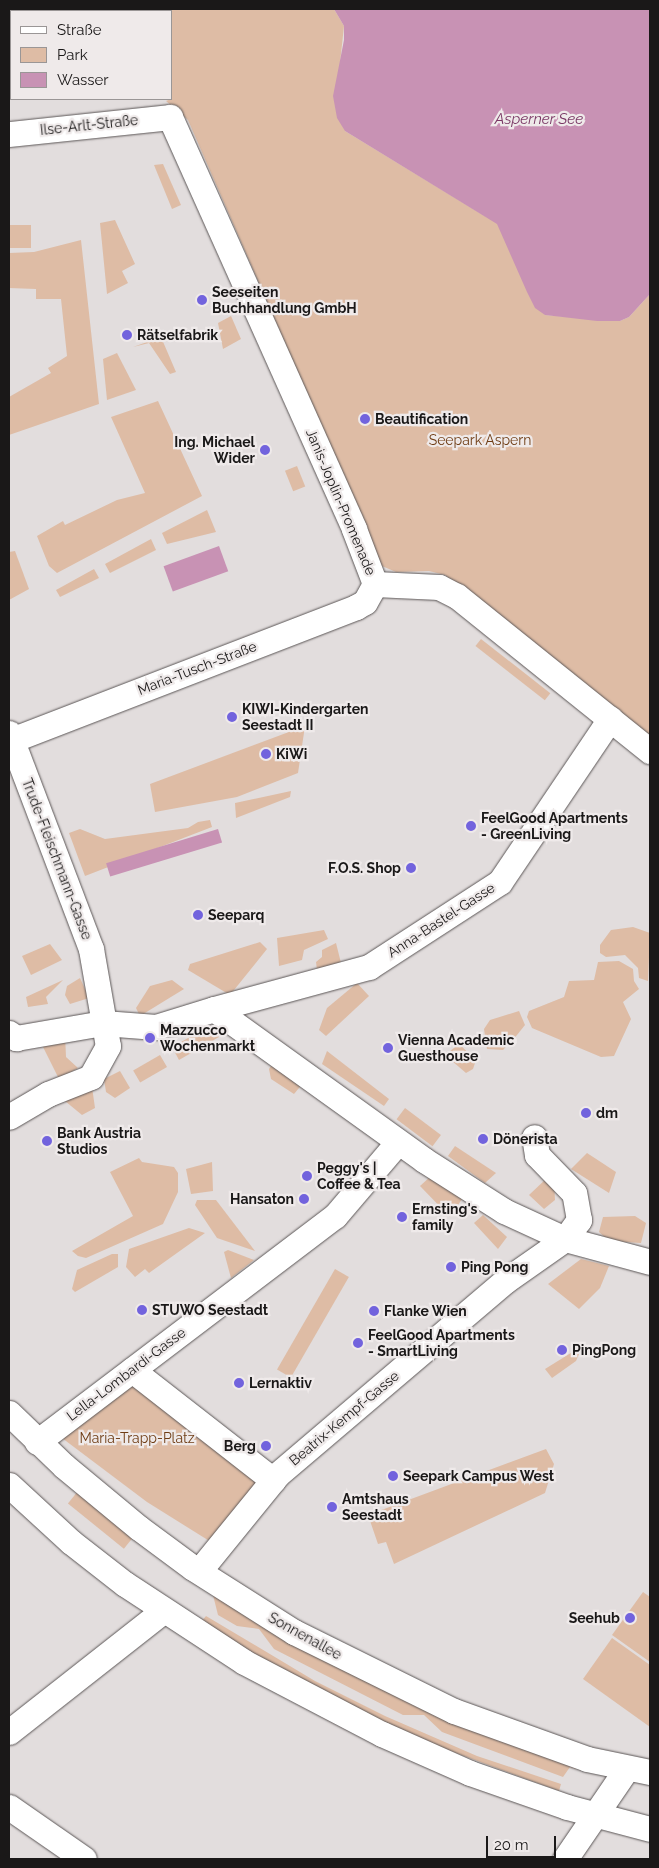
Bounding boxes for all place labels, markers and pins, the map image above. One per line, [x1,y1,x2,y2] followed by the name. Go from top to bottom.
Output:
[212,284,357,316] place label: Seeseiten Buchhandlung GmbH
[196,294,208,306] marker: Seeseiten Buchhandlung GmbH
[137,327,218,343] place label: Rätselfabrik
[121,329,133,341] marker: Rätselfabrik
[375,411,468,427] place label: Beautification
[359,413,371,425] marker: Beautification
[174,434,255,467] place label: Ing. Michael Wider
[259,444,271,456] marker: Ing. Michael Wider
[242,701,369,734] place label: KIWI-Kindergarten Seestadt II
[226,711,238,723] marker: KIWI-Kindergarten Seestadt II
[276,746,307,762] place label: KiWi
[260,748,272,760] marker: KiWi
[481,810,628,842] place label: FeelGood Apartments - GreenLiving
[465,820,477,832] marker: FeelGood Apartments - GreenLiving
[328,860,401,876] place label: F.O.S. Shop
[405,862,417,874] marker: F.O.S. Shop
[208,907,264,923] place label: Seeparq
[192,909,204,921] marker: Seeparq
[160,1022,255,1054] place label: Mazzucco Wochenmarkt
[144,1032,156,1044] marker: Mazzucco Wochenmarkt
[398,1032,515,1064] place label: Vienna Academic Guesthouse
[382,1042,394,1054] marker: Vienna Academic Guesthouse
[596,1105,618,1121] place label: dm
[580,1107,592,1119] marker: dm
[57,1125,141,1158] place label: Bank Austria Studios
[493,1131,558,1147] place label: Dönerista
[477,1133,489,1145] marker: Dönerista
[41,1135,53,1147] marker: Bank Austria Studios
[317,1160,401,1192] place label: Peggy's | Coffee & Tea
[301,1170,313,1182] marker: Peggy's | Coffee & Tea
[230,1191,294,1207] place label: Hansaton
[298,1193,310,1205] marker: Hansaton
[412,1201,477,1234] place label: Ernsting's family
[396,1211,408,1223] marker: Ernsting's family
[461,1259,528,1275] place label: Ping Pong
[445,1261,457,1273] marker: Ping Pong
[152,1302,268,1318] place label: STUWO Seestadt
[384,1303,467,1319] place label: Flanke Wien
[136,1304,148,1316] marker: STUWO Seestadt
[368,1305,380,1317] marker: Flanke Wien
[368,1327,515,1360] place label: FeelGood Apartments - SmartLiving
[352,1337,364,1349] marker: FeelGood Apartments - SmartLiving
[572,1342,636,1358] place label: PingPong
[556,1344,568,1356] marker: PingPong
[249,1375,312,1391] place label: Lernaktiv
[233,1377,245,1389] marker: Lernaktiv
[224,1438,256,1454] place label: Berg
[260,1440,272,1452] marker: Berg
[403,1468,555,1484] place label: Seepark Campus West
[387,1470,399,1482] marker: Seepark Campus West
[342,1491,409,1524] place label: Amtshaus Seestadt
[326,1501,338,1513] marker: Amtshaus Seestadt
[569,1610,620,1626] place label: Seehub
[624,1612,636,1624] marker: Seehub

